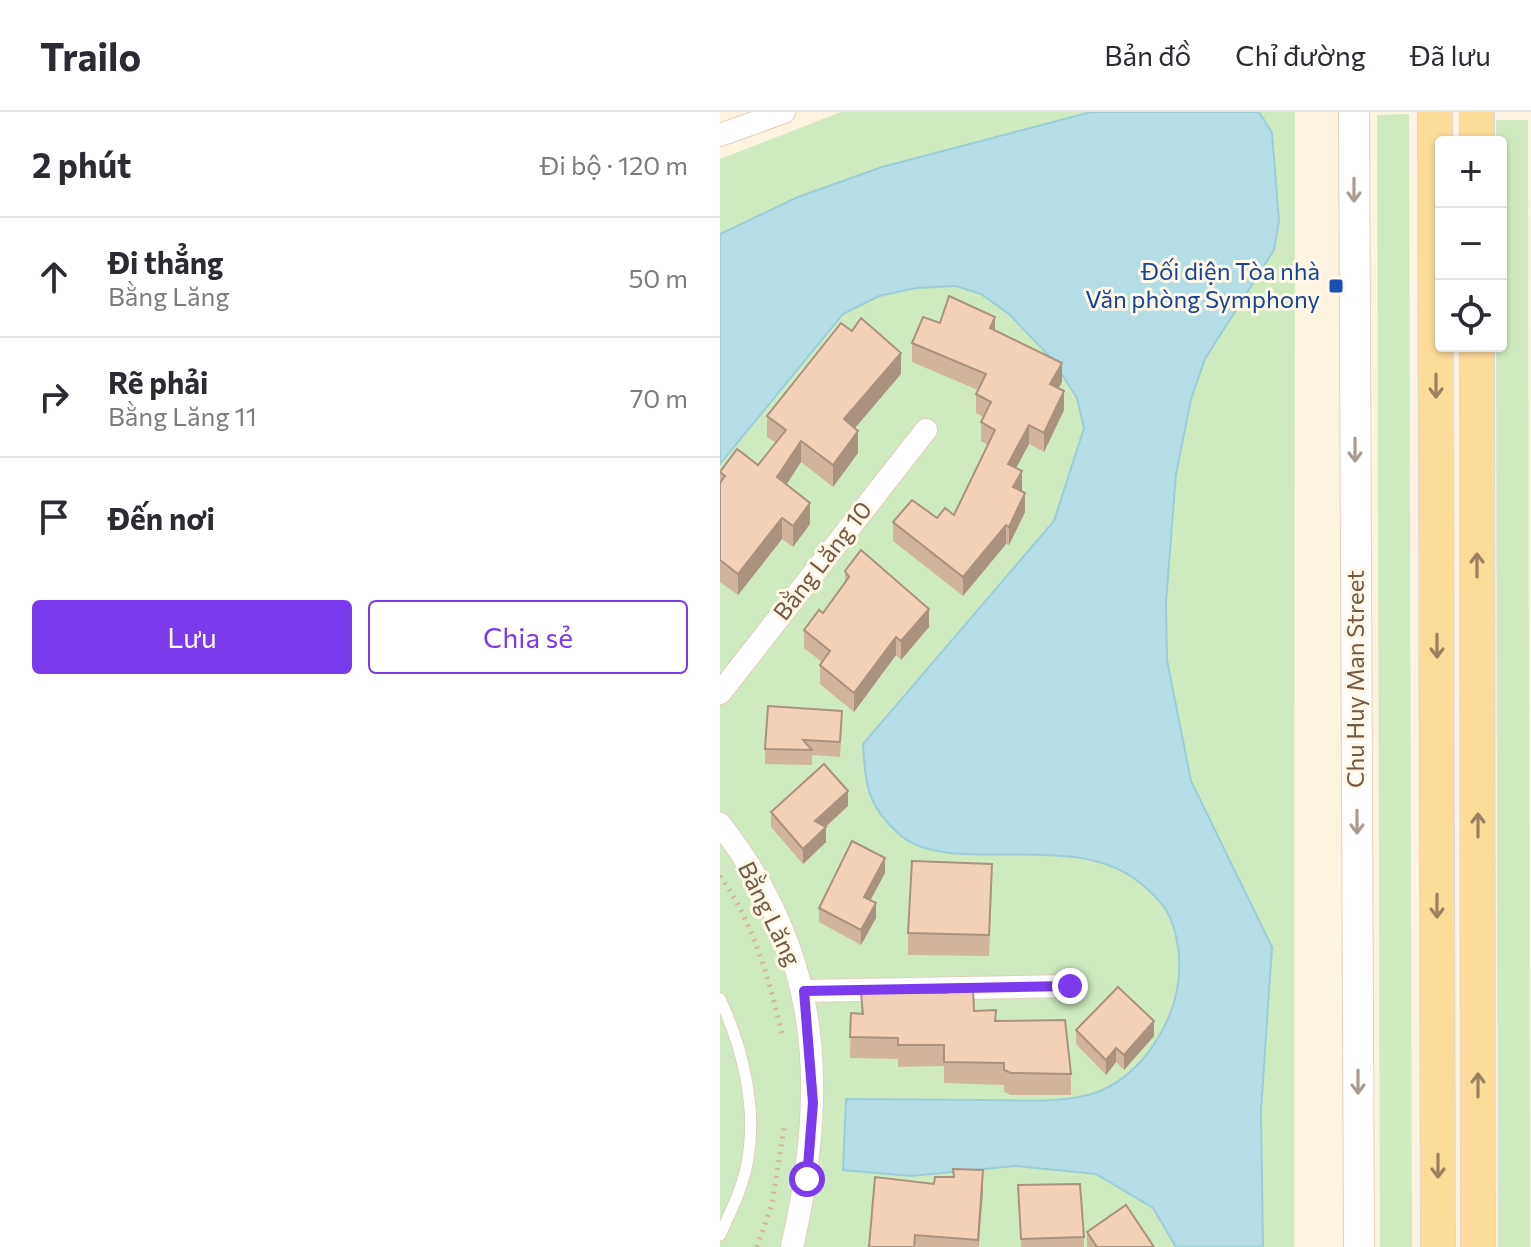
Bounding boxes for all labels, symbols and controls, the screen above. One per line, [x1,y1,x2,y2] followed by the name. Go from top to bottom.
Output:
[40,32,141,79] text: Trailo
[1104,38,1191,72] text: Bản đồ
[1235,38,1366,72] text: Chỉ đường
[1410,38,1491,72] text: Đã lưu
[1435,136,1507,352] map controls
[1435,136,1507,208] button: +
[32,143,131,185] text: 2 phút
[540,149,688,180] text: Đi bộ · 120 m
[1346,176,1362,203] one-way arrow
[1435,208,1507,280] button: −
[108,243,224,280] text: Đi thẳng
[32,255,76,299] icon: ahead
[1085,256,1320,313] place label: Đối diện Tòa nhà Văn phòng Symphony
[628,262,688,293] text: 50 m
[1327,277,1345,295] marker: Đối diện Tòa nhà Văn phòng Symphony
[108,280,230,311] text: Bằng Lăng
[1435,280,1507,352] button: locate
[108,363,208,400] text: Rẽ phải
[1428,372,1444,399] one-way arrow
[32,375,76,419] icon: right
[630,382,688,413] text: 70 m
[108,400,257,431] text: Bằng Lăng 11
[1347,436,1363,463] one-way arrow
[32,495,76,539] icon: arrive
[766,495,877,625] street label: Bằng Lăng 10
[108,499,215,536] text: Đến nơi
[1469,552,1485,579] one-way arrow
[1340,570,1369,788] street label: Chu Huy Man Street
[32,600,352,674] button: Lưu
[368,600,688,674] button: Chia sẻ
[1429,632,1445,659] one-way arrow
[1349,808,1365,835] one-way arrow
[1470,812,1486,839] one-way arrow
[733,857,808,970] street label: Bằng Lăng
[1429,892,1445,919] one-way arrow
[1052,968,1088,1004] route end
[1350,1068,1366,1095] one-way arrow
[1470,1072,1486,1099] one-way arrow
[1430,1152,1446,1179] one-way arrow
[789,1161,825,1197] route start

